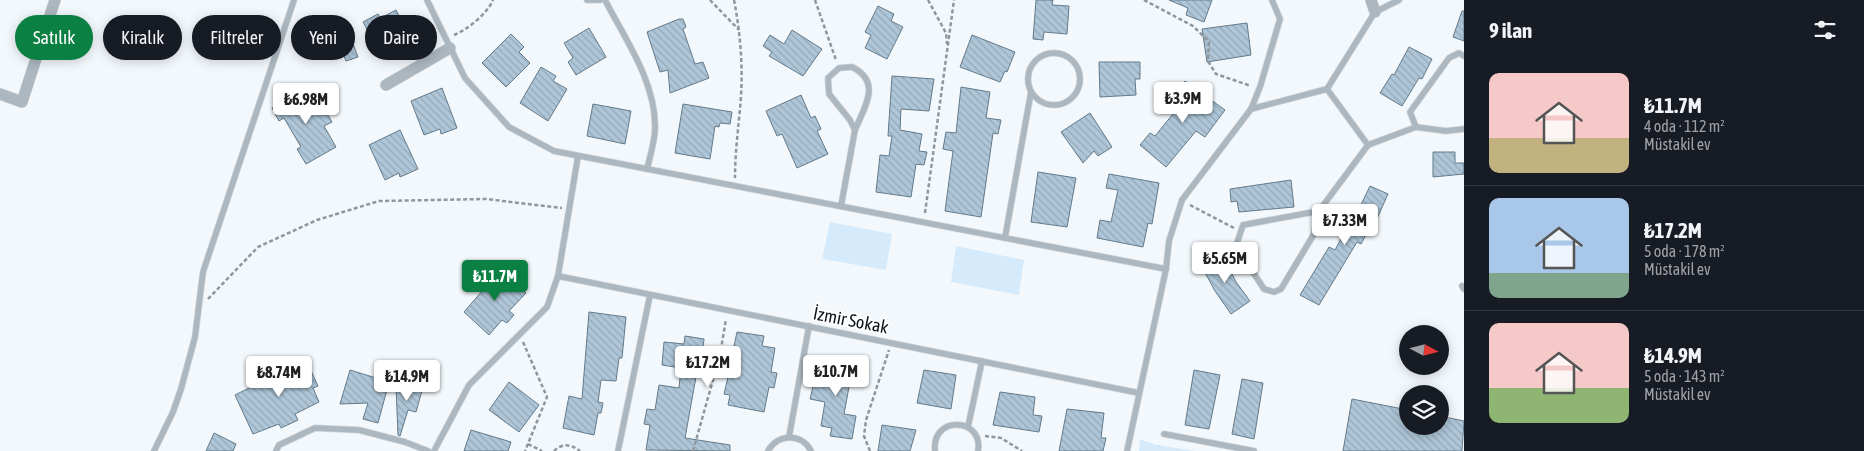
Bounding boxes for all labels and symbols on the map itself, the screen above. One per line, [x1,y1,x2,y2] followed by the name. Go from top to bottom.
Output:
[265,82,347,125] pin: ₺6.98M
[1148,82,1218,124] pin: ₺3.9M
[1304,204,1386,246] pin: ₺7.33M
[1184,242,1266,284] pin: ₺5.65M
[454,260,536,302] pin: ₺11.7M
[812,302,890,338] street label: İzmir Sokak
[1399,325,1449,375] north arrow
[667,346,749,388] pin: ₺17.2M
[795,354,877,397] pin: ₺10.7M
[238,356,320,398] pin: ₺8.74M
[366,360,448,402] pin: ₺14.9M

